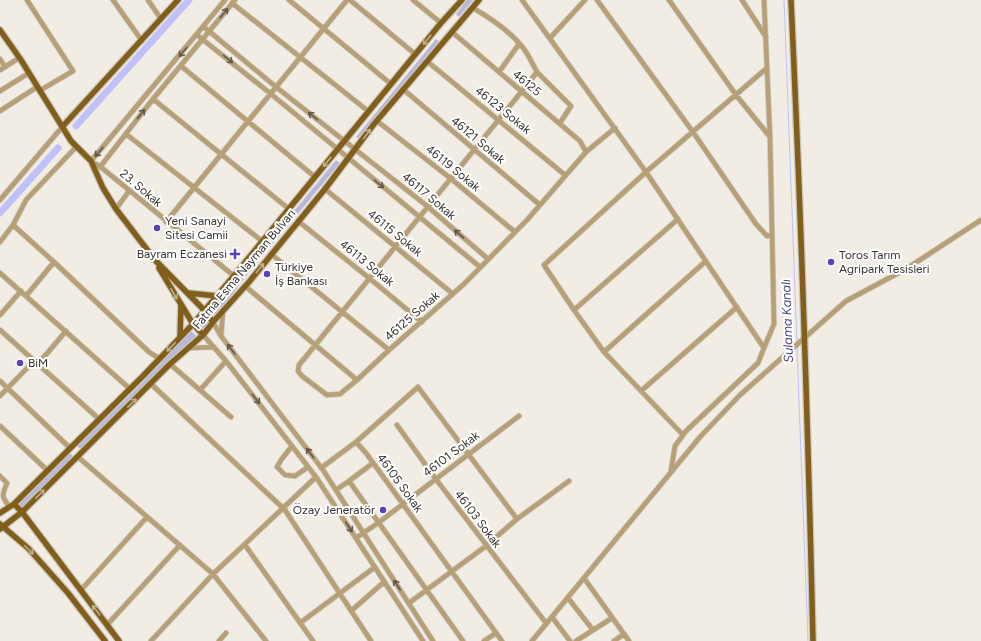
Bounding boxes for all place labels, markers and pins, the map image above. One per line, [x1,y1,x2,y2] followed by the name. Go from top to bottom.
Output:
[165,214,228,242] place label: Yeni Sanayi Sitesi Camii
[152,223,162,233] marker: Yeni Sanayi Sitesi Camii
[137,247,227,261] place label: Bayram Eczanesi
[839,248,929,276] place label: Toros Tarım Agripark Tesisleri
[230,249,240,259] marker: Bayram Eczanesi
[826,257,836,267] marker: Toros Tarım Agripark Tesisleri
[275,260,327,288] place label: Türkiye İş Bankası
[262,269,272,279] marker: Türkiye İş Bankası
[28,356,48,370] place label: BiM
[15,358,25,368] marker: BiM
[293,503,375,517] place label: Özay Jeneratör
[378,505,388,515] marker: Özay Jeneratör

